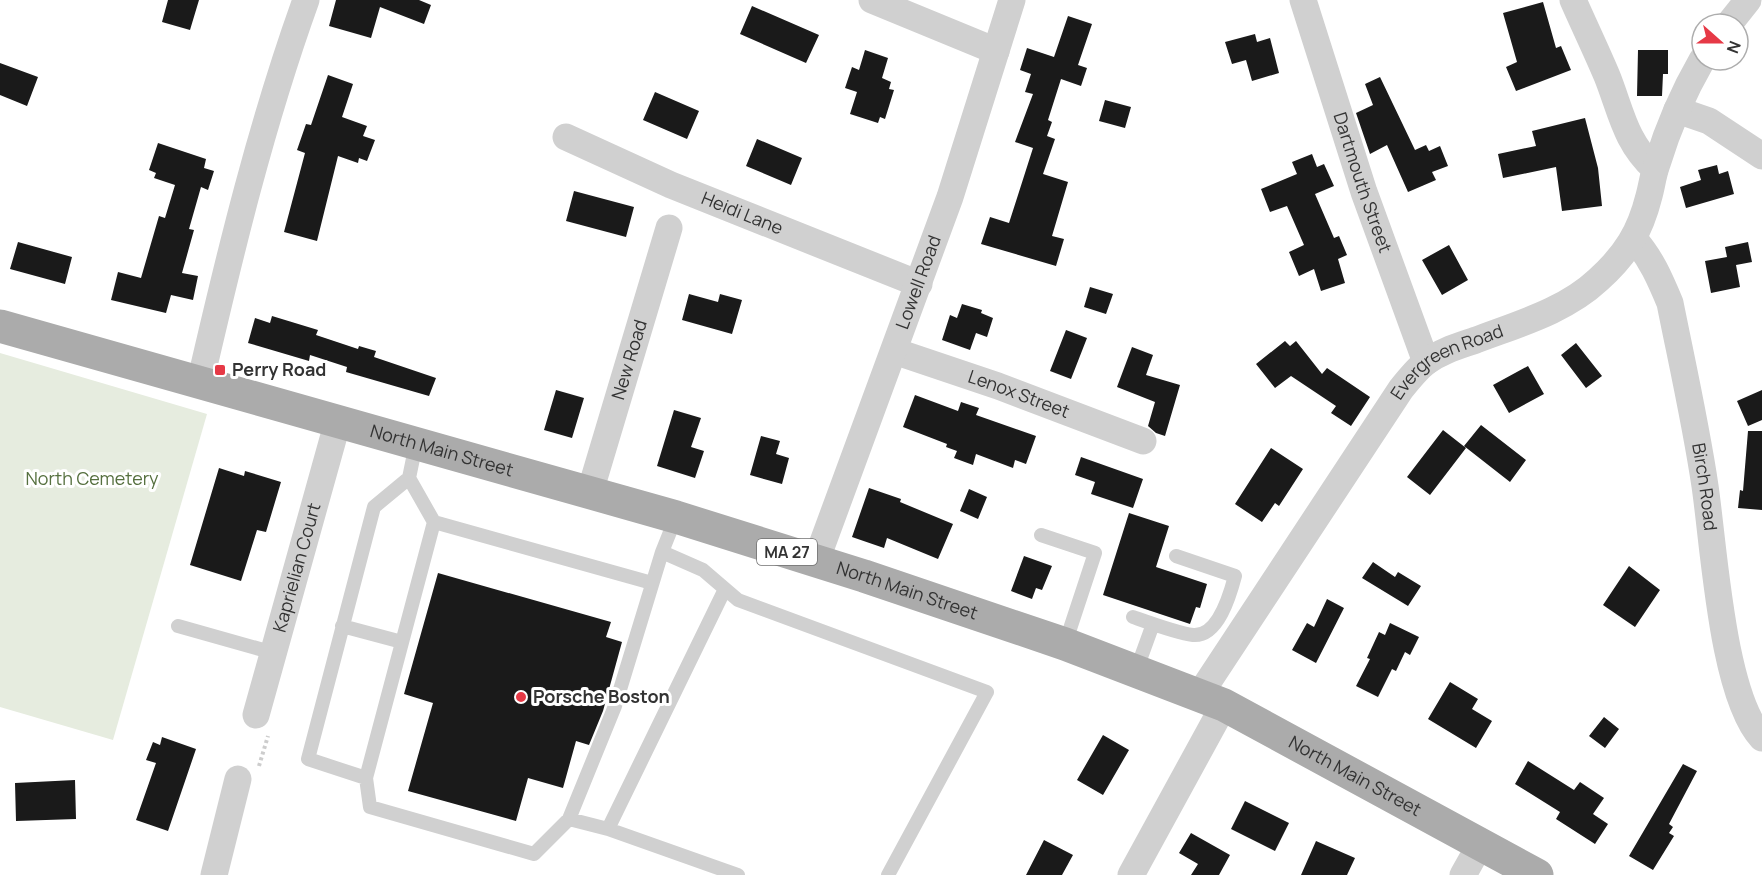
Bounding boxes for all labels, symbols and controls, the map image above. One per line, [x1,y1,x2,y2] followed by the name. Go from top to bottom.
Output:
[1690,12,1750,72] north arrow
[1722,38,1746,57] text: N
[1328,109,1398,256] street label: Dartmouth Street
[698,185,787,240] street label: Heidi Lane
[889,232,946,332] street label: Lowell Road
[605,316,652,403] street label: New Road
[1384,318,1506,404] street label: Evergreen Road
[232,357,326,381] place label: Perry Road
[213,363,227,377] marker: Perry Road
[965,364,1073,423] street label: Lenox Street
[368,418,516,481] street label: North Main Street
[1687,441,1723,532] street label: Birch Road
[25,466,159,490] park label: North Cemetery
[267,500,326,635] street label: Kaprielian Court
[757,539,817,565] road number: MA 27
[834,555,981,625] street label: North Main Street
[533,684,670,708] place label: Porsche Boston
[514,690,528,704] marker: Porsche Boston
[1285,729,1426,821] street label: North Main Street

